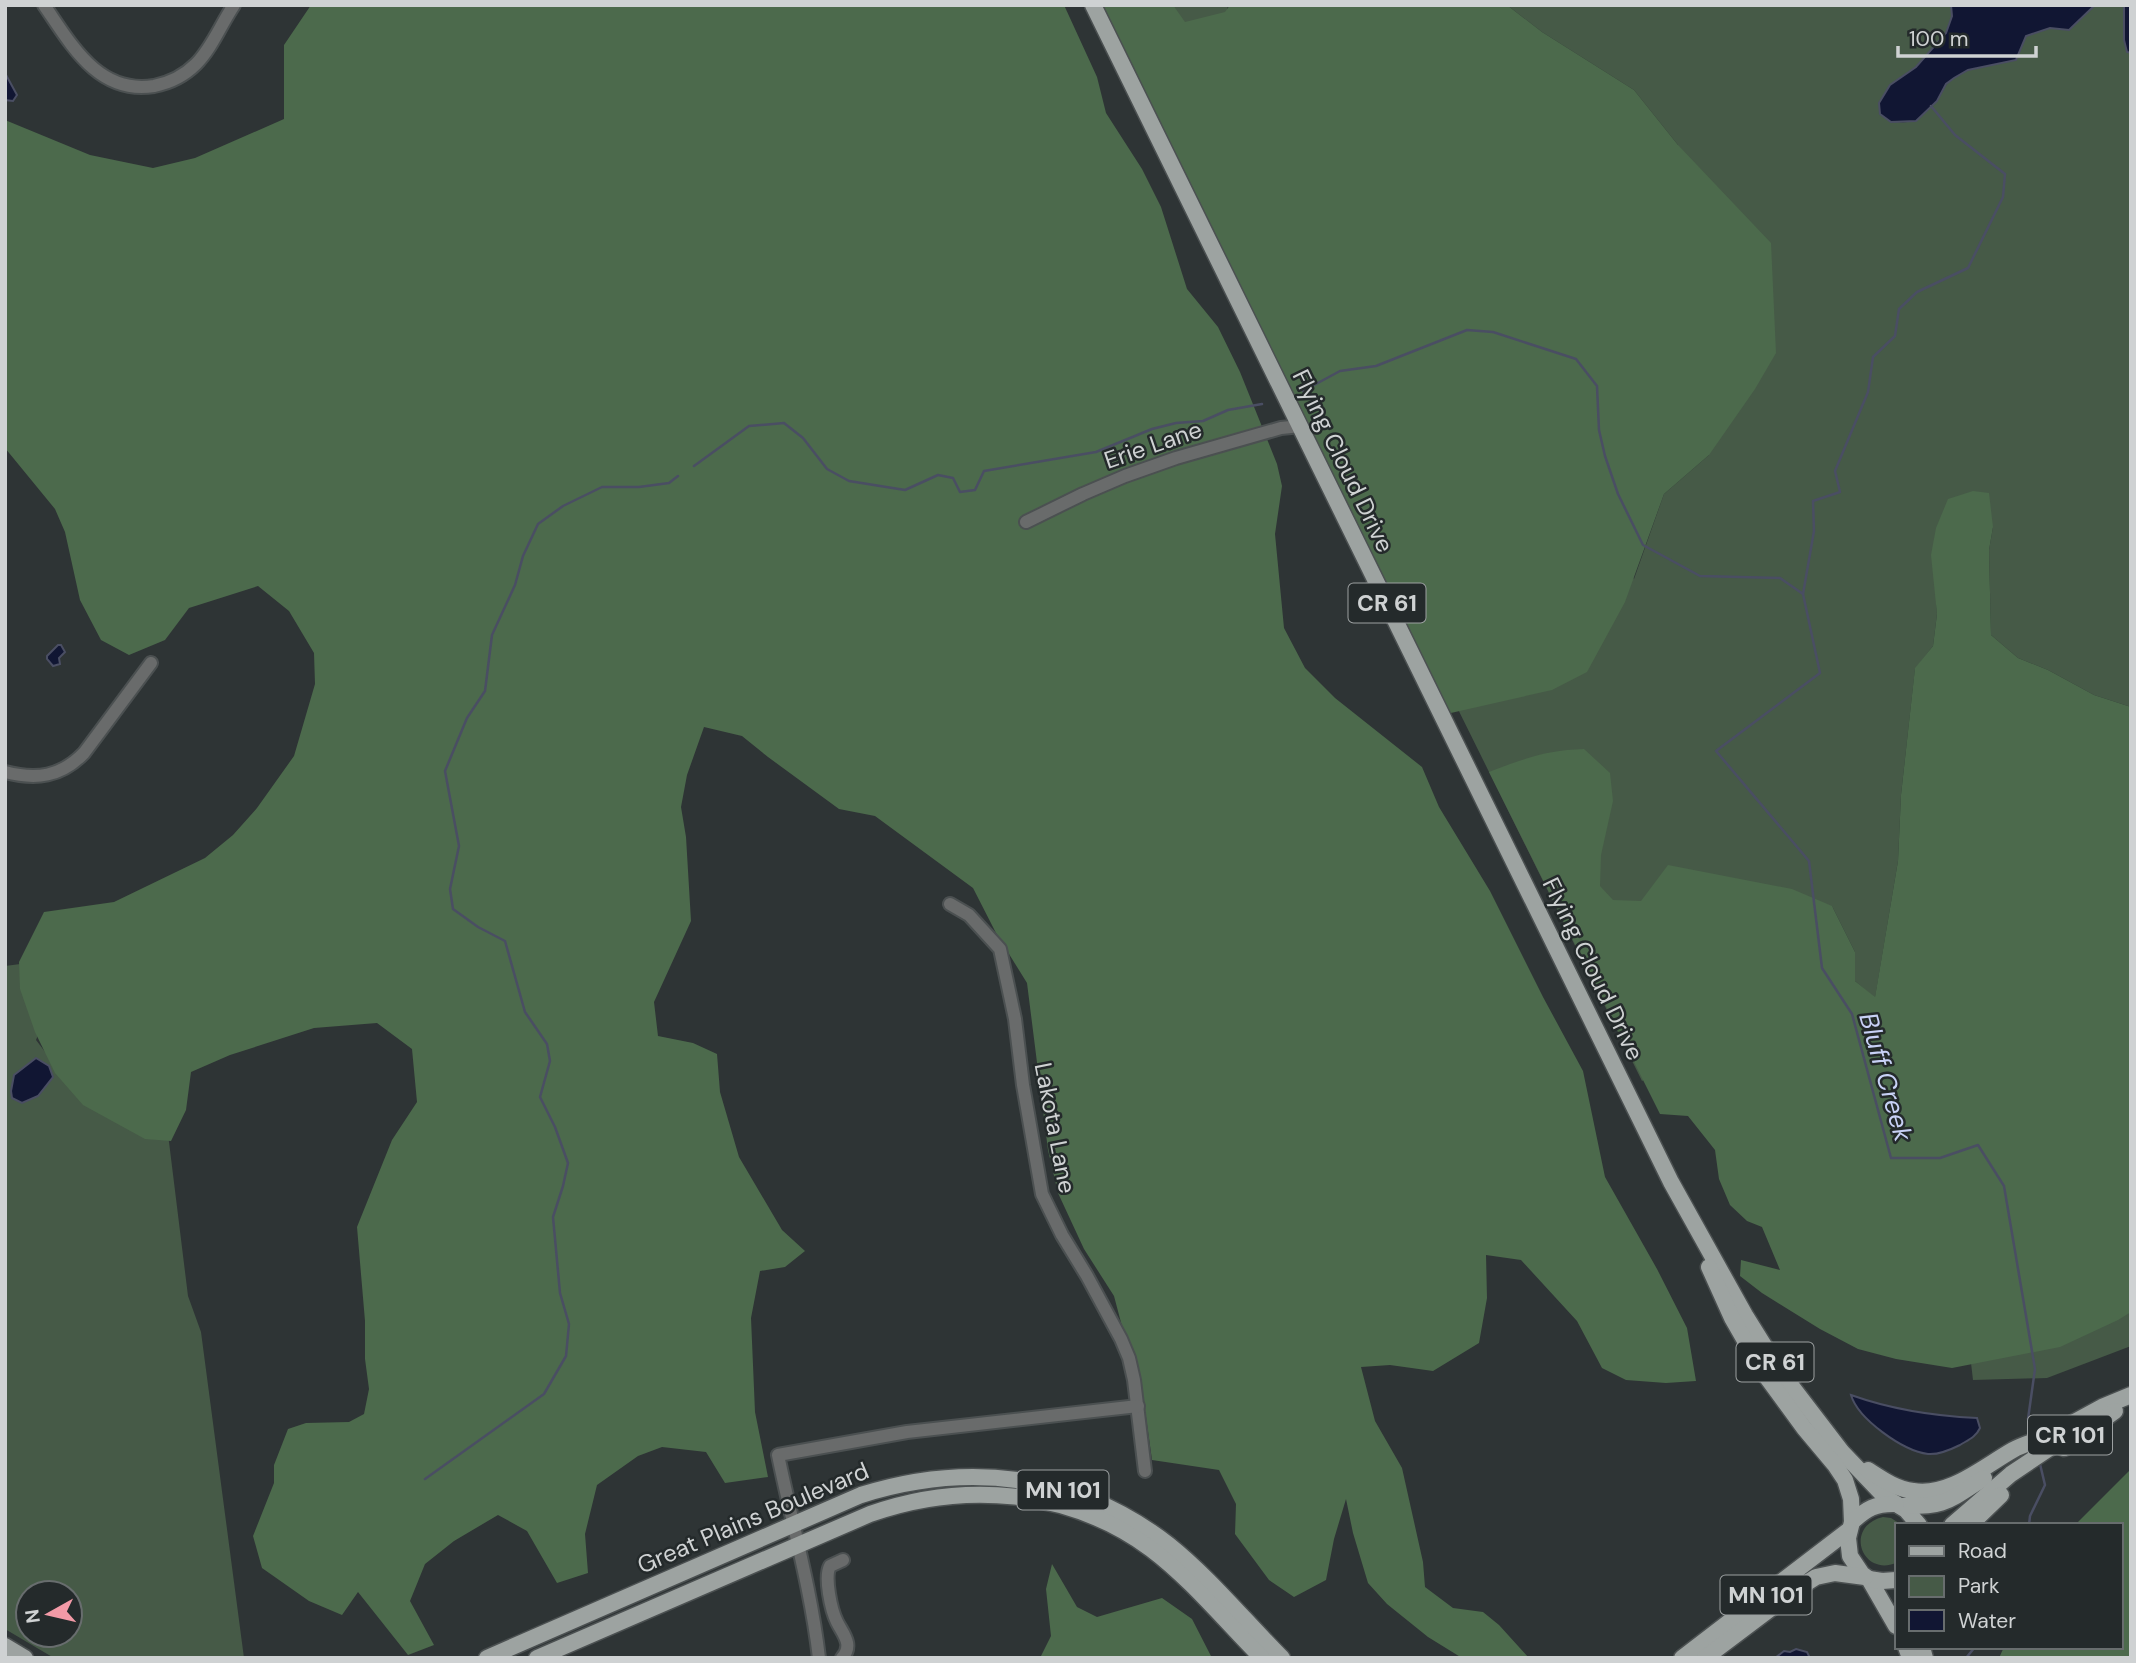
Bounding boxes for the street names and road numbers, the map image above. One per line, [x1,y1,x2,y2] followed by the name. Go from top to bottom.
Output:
[1286,364,1401,557] street label: Flying Cloud Drive
[1100,413,1206,476] street label: Erie Lane
[1348,583,1426,622] road number: CR 61
[1536,872,1651,1065] street label: Flying Cloud Drive
[1028,1060,1083,1196] street label: Lakota Lane
[1736,1343,1814,1382] road number: CR 61
[2028,1416,2112,1454] road number: CR 101
[632,1455,873,1580] street label: Great Plains Boulevard
[1018,1470,1108,1510] road number: MN 101
[1720,1576,1812,1614] road number: MN 101

